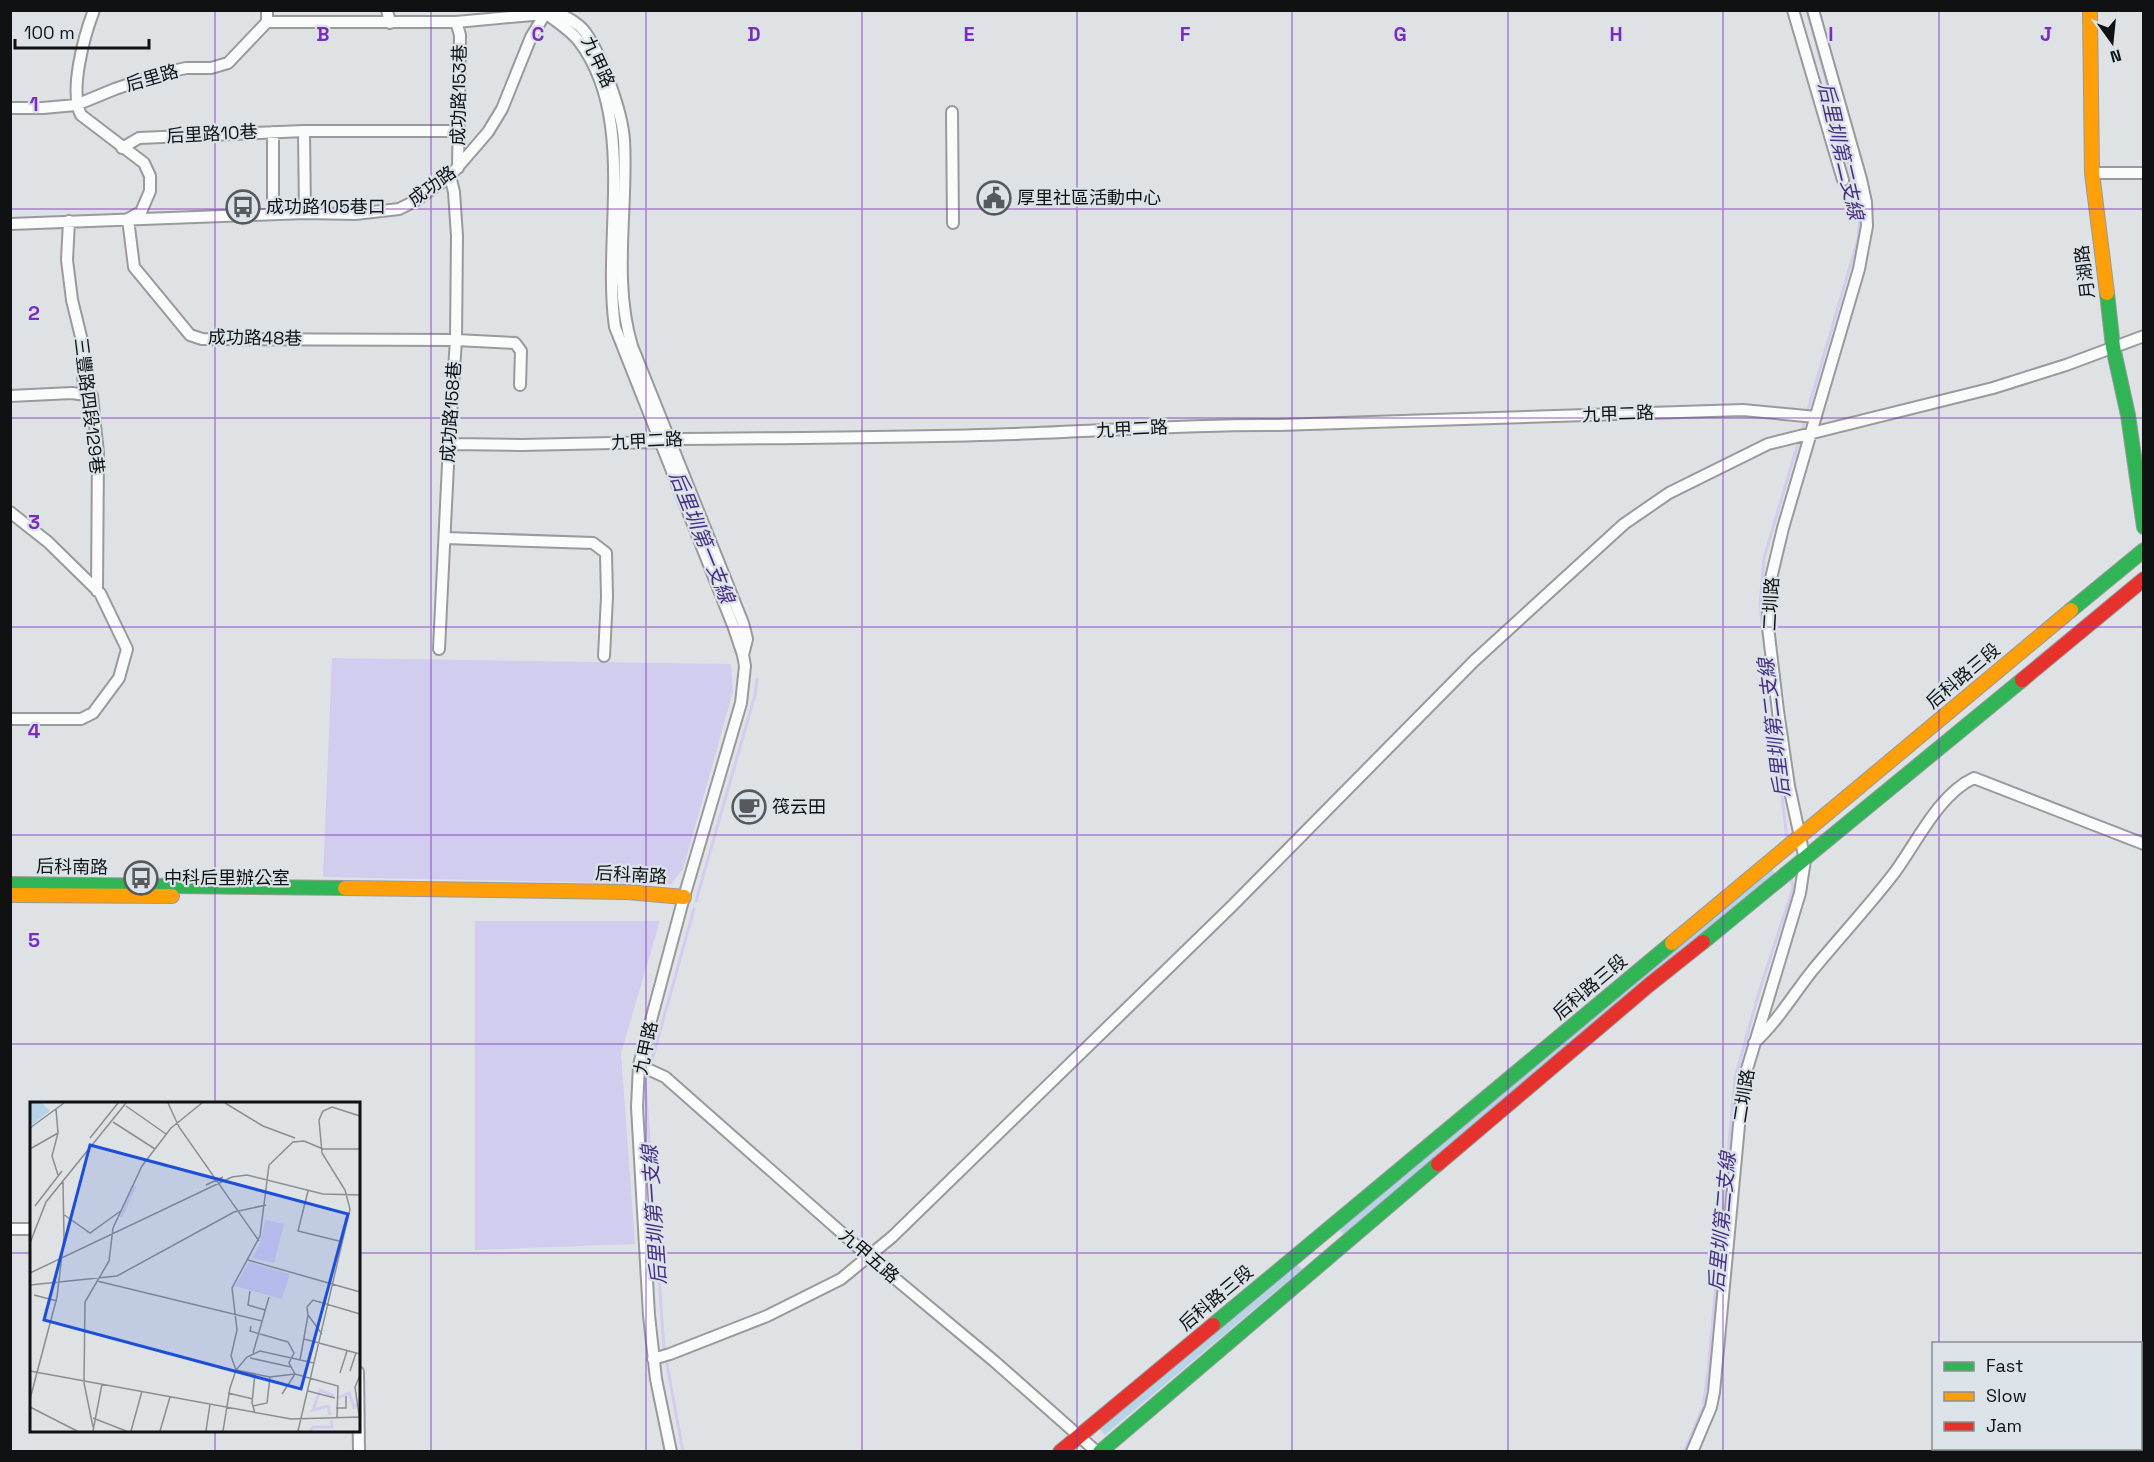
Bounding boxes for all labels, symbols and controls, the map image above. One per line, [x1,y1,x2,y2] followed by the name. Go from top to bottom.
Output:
[15,12,148,50] scale bar
[2082,12,2142,72] north arrow
[24,21,75,44] text: 100 m
[316,21,330,47] text: B
[532,21,545,47] text: C
[747,21,761,47] text: D
[963,21,975,47] text: E
[1180,21,1191,47] text: F
[1393,21,1407,47] text: G
[1609,21,1623,47] text: H
[1828,21,1834,47] text: I
[2040,21,2052,47] text: J
[577,32,620,91] street label: 九甲路
[446,44,471,146] street label: 成功路153巷
[2108,44,2124,68] text: N
[123,59,181,96] street label: 后里路
[1813,80,1870,224] water label: 后里圳第二支線
[29,91,39,117] text: 1
[166,120,258,147] street label: 后里路10巷
[403,160,460,211] street label: 成功路
[976,180,1012,216] public building icon: 厚里社區活動中心
[1017,186,1161,209] place label: 厚里社區活動中心
[225,189,261,225] bus stop icon: 成功路105巷口
[266,195,386,218] place label: 成功路105巷口
[2070,244,2099,300] street label: 月湖路
[28,300,40,326] text: 2
[208,325,302,350] street label: 成功路48巷
[70,336,109,476] street label: 三豐路四段129巷
[435,361,466,463] street label: 成功路158巷
[1582,401,1654,426] street label: 九甲二路
[1095,415,1169,442] street label: 九甲二路
[610,427,684,454] street label: 九甲二路
[664,467,741,609] water label: 后里圳第一支線
[28,509,40,535] text: 3
[1758,576,1783,632] street label: 二圳路
[1921,638,2005,713] street label: 后科路三段
[1752,655,1795,799] water label: 后里圳第二支線
[28,718,41,744] text: 4
[731,789,767,825] cafe icon: 筏云田
[772,795,826,818] place label: 筏云田
[36,854,108,879] street label: 后科南路
[123,860,159,896] bus stop icon: 中科后里辦公室
[594,861,668,888] street label: 后科南路
[164,866,290,889] place label: 中科后里辦公室
[28,927,40,953] text: 5
[1548,949,1632,1024] street label: 后科路三段
[629,1019,662,1077] street label: 九甲路
[1728,1067,1759,1124] street label: 二圳路
[30,1102,360,1432] inset map
[636,1142,672,1286] water label: 后里圳第一支線
[1703,1149,1741,1293] water label: 后里圳第二支線
[835,1223,904,1288] street label: 九甲五路
[1174,1260,1258,1335] street label: 后科路三段
[1932,1342,2142,1450] legend
[1986,1354,2023,1377] text: Fast
[1986,1384,2027,1407] text: Slow
[1986,1414,2022,1437] text: Jam

